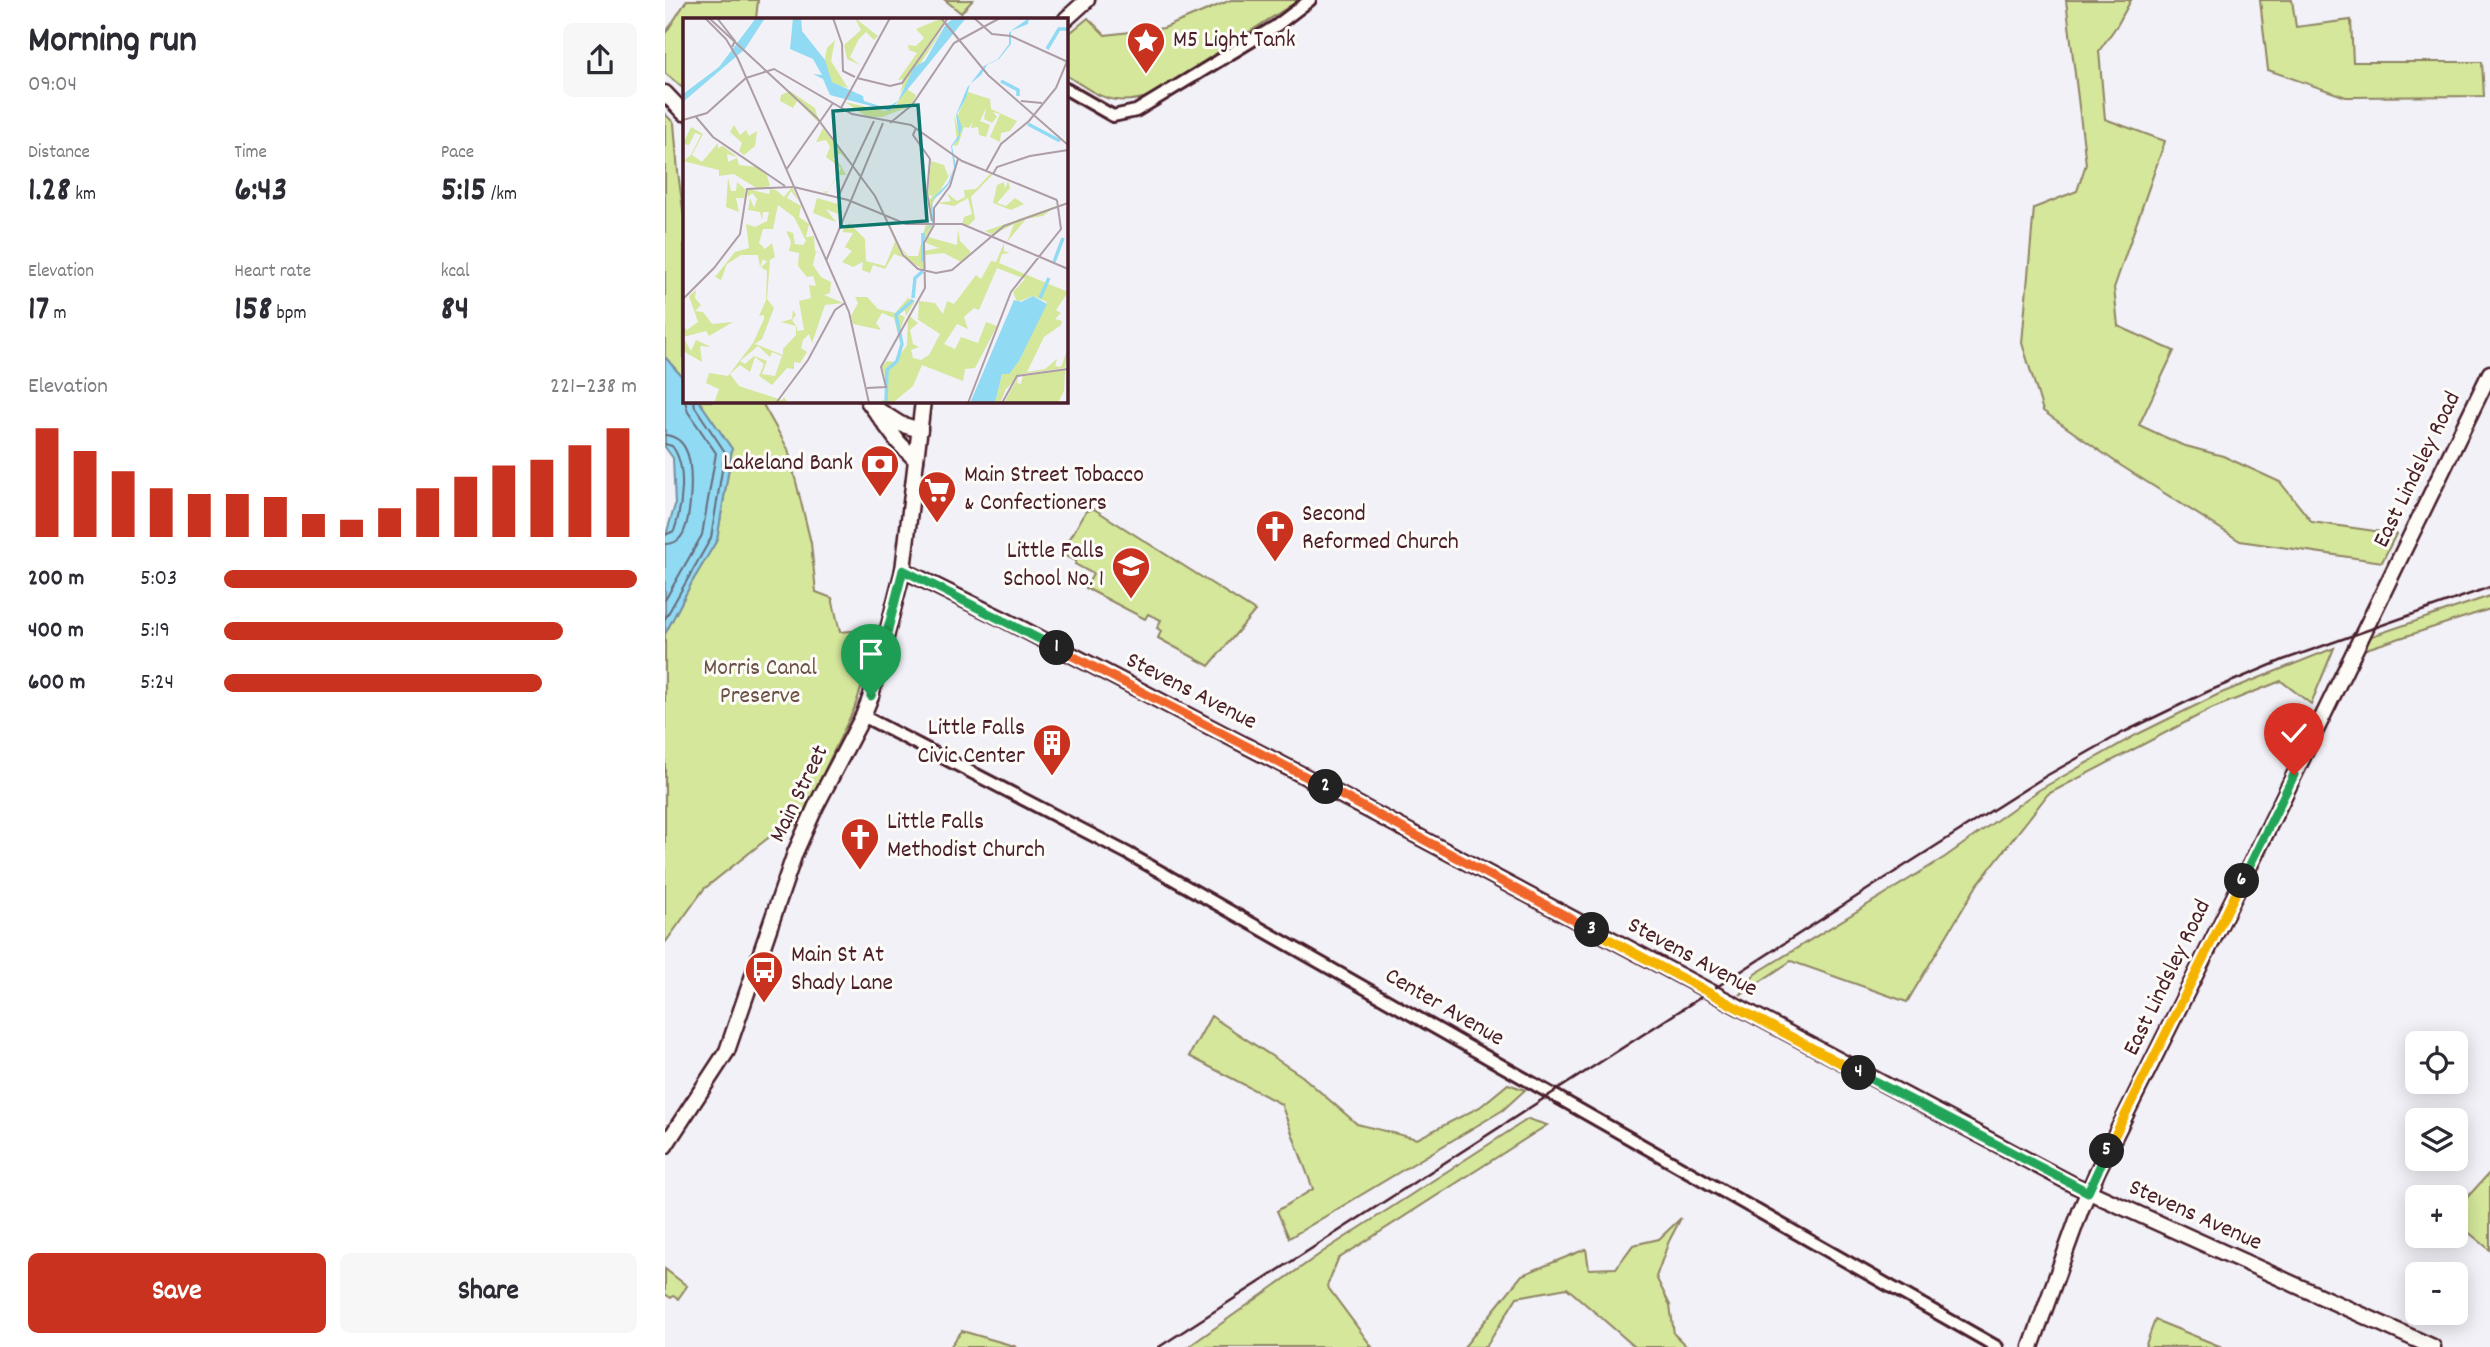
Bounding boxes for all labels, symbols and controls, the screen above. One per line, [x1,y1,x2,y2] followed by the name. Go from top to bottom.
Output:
[28,15,197,70] text: Morning run
[683,18,1067,402] inset map
[1125,20,1167,75] place icon: M5 Light Tank
[563,23,637,97] button: share
[1173,24,1296,58] place label: M5 Light Tank
[28,69,77,102] text: 09:04
[28,140,90,167] text: Distance
[234,140,267,167] text: Time
[441,140,474,167] text: Pace
[28,167,71,217] text: 1.28
[234,167,287,217] text: 6:43
[441,167,487,217] text: 5:15
[71,182,96,209] text: km
[487,182,517,209] text: /km
[28,259,94,286] text: Elevation
[234,259,311,286] text: Heart rate
[441,259,470,286] text: kcal
[28,286,49,336] text: 17
[234,286,272,336] text: 158
[441,286,469,336] text: 84
[49,301,66,328] text: m
[272,301,307,328] text: bpm
[28,371,108,404] text: Elevation
[550,371,637,404] text: 221–238 m
[2366,386,2470,554] street label: East Lindsley Road
[859,443,901,498] bank icon: Lakeland Bank
[723,447,853,481] place label: Lakeland Bank
[964,459,1144,521] place label: Main Street Tobacco & Confectioners
[916,469,958,524] supermarket icon: Main Street Tobacco & Confectioners
[1302,498,1459,560] place label: Second Reformed Church
[1254,508,1296,563] church icon: Second Reformed Church
[1003,535,1104,597] place label: Little Falls School No. 1
[1110,545,1152,600] school or university icon: Little Falls School No. 1
[28,563,84,596] text: 200 m
[140,563,177,596] text: 5:03
[28,615,84,648] text: 400 m
[140,615,170,648] text: 5:19
[841,624,901,696] pin
[1039,630,1075,666] pin: 1
[1054,634,1059,661] text: 1
[852,635,890,673] icon: arrive
[1120,644,1262,740] street label: Stevens Avenue
[703,652,817,714] park label: Morris Canal Preserve
[28,667,85,700] text: 600 m
[140,667,174,700] text: 5:24
[2264,703,2324,775] pin
[917,712,1025,774] place label: Little Falls Civic Center
[2275,714,2313,752] icon: check
[1031,722,1073,777] building icon: Little Falls Civic Center
[762,739,838,848] street label: Main Street
[1309,770,1343,804] pin: 2
[1321,773,1330,800] text: 2
[887,806,1045,868] place label: Little Falls Methodist Church
[839,816,881,871] church icon: Little Falls Methodist Church
[2225,864,2259,898] pin: 6
[2237,867,2246,894] text: 6
[2116,894,2220,1062] street label: East Lindsley Road
[1621,909,1763,1007] street label: Stevens Avenue
[1574,912,1609,948] pin: 3
[1587,916,1596,943] text: 3
[791,939,893,1001] place label: Main St At Shady Lane
[743,949,785,1004] bus stop icon: Main St At Shady Lane
[1378,960,1510,1056] street label: Center Avenue
[2405,1031,2468,1325] map controls
[2405,1031,2468,1094] button: locate
[1841,1056,1877,1090] pin: 4
[1855,1059,1862,1086] text: 4
[2405,1108,2468,1171] button: layers
[2089,1134,2125,1168] pin: 5
[2102,1137,2111,1164] text: 5
[2123,1171,2267,1261] street label: Stevens Avenue
[2405,1185,2468,1248] button: +
[28,1253,326,1333] button: Save
[340,1253,637,1333] button: Share
[2405,1262,2468,1325] button: −

